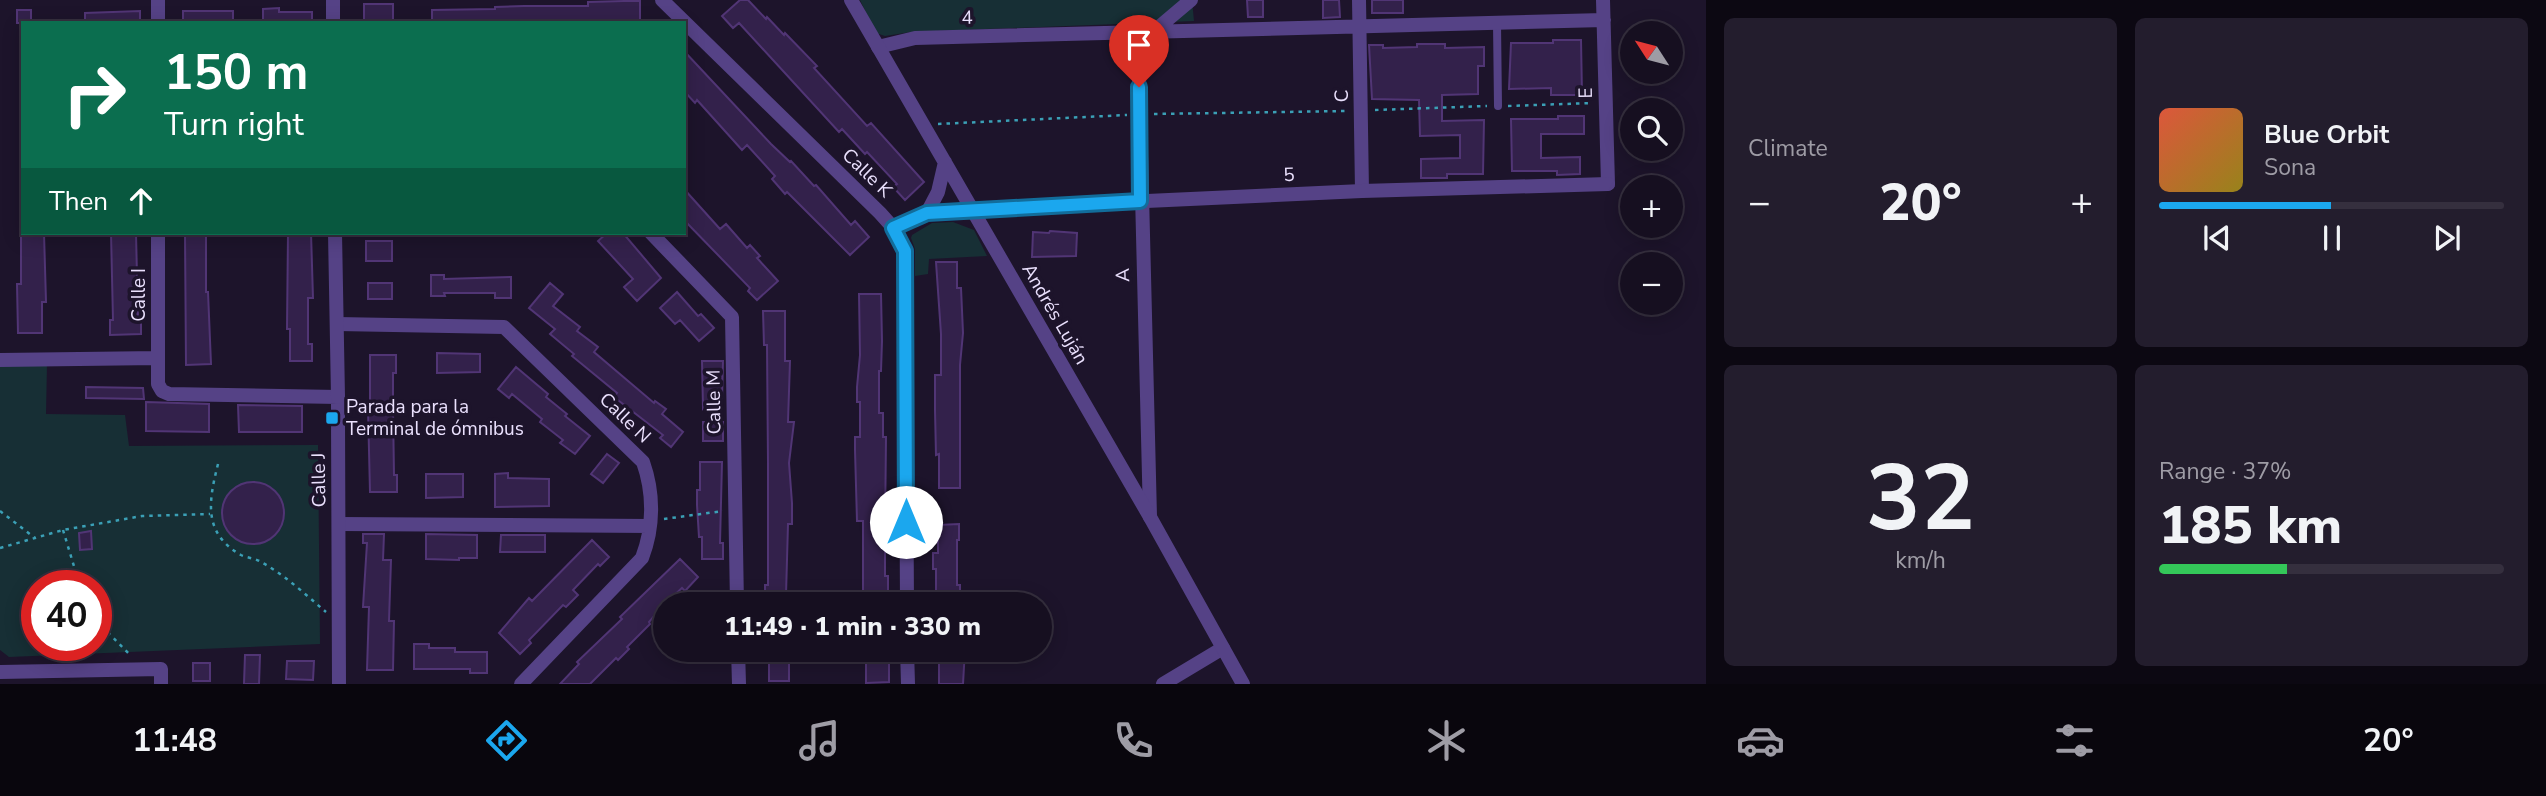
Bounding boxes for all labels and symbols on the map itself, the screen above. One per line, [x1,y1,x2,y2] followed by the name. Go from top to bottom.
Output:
[961,5,973,31] street label: 4
[1109,15,1169,87] pin
[1620,21,1684,84] north arrow
[1573,87,1599,99] street label: E
[1329,89,1355,103] street label: C
[836,143,899,204] street label: Calle K
[1283,162,1295,188] street label: 5
[1016,259,1094,369] street label: Andrés Luján
[1110,267,1136,282] street label: A
[126,268,152,322] street label: Calle I
[700,369,728,435] street label: Calle M
[593,387,657,449] street label: Calle N
[346,394,524,442] place label: Parada para la Terminal de ómnibus
[324,410,340,426] marker: Parada para la Terminal de ómnibus
[306,452,332,508] street label: Calle J
[869,485,943,559] position arrow
[21,570,112,661] speed limit sign: 40

